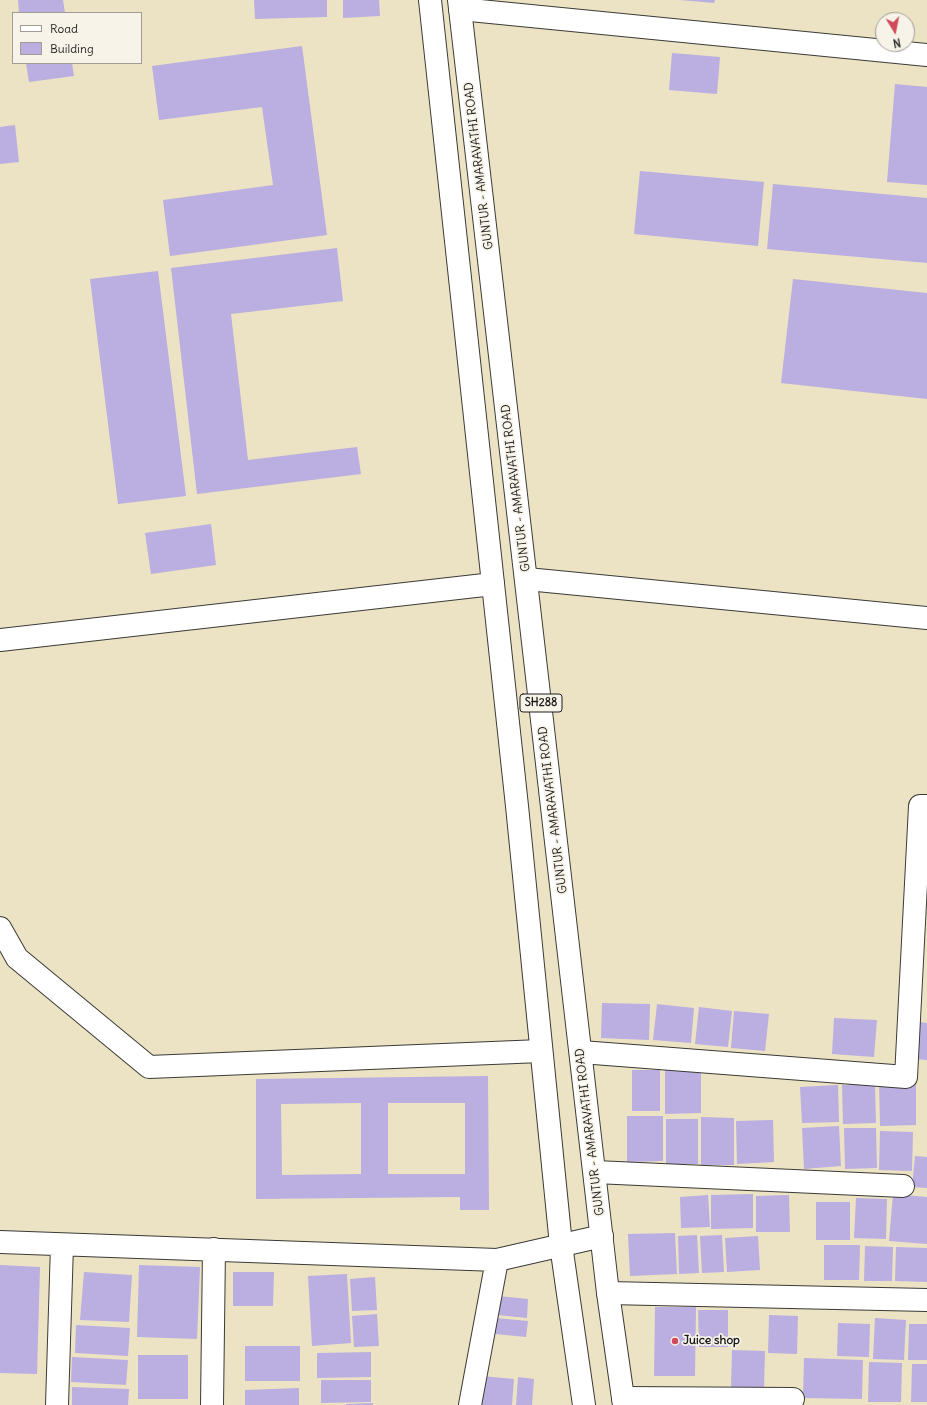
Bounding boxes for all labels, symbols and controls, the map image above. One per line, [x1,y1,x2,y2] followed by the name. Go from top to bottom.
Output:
[12,12,142,64] legend
[875,12,915,52] north arrow
[50,21,78,36] text: Road
[892,35,902,50] text: N
[50,41,94,56] text: Building
[462,81,496,251] street label: GUNTUR - AMARAVATHI ROAD
[499,403,533,573] street label: GUNTUR - AMARAVATHI ROAD
[520,694,562,712] road number: SH288
[536,725,570,895] street label: GUNTUR - AMARAVATHI ROAD
[573,1047,607,1217] street label: GUNTUR - AMARAVATHI ROAD
[683,1334,740,1348] place label: Juice shop
[670,1336,680,1346] marker: Juice shop

